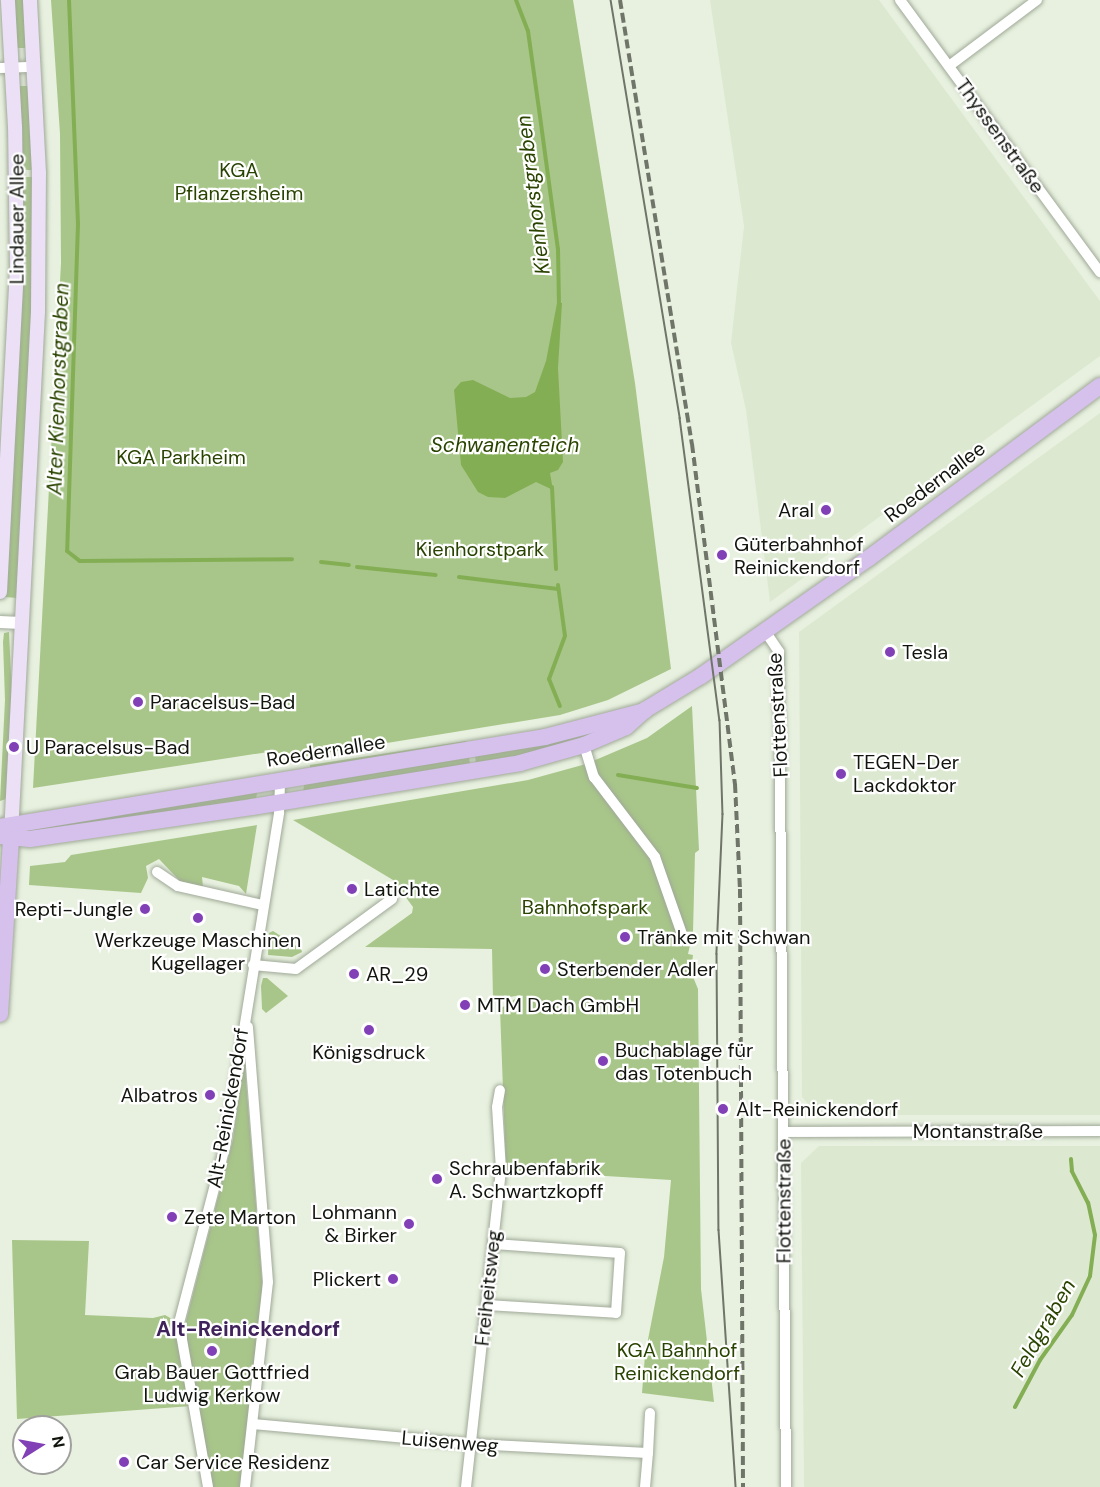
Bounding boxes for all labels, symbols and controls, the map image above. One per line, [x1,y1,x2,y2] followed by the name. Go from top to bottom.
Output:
[950,74,1050,198] street label: Thyssenstraße
[511,114,555,276] water label: Kienhorstgraben
[5,154,29,284] street label: Lindauer Allee
[175,158,303,205] park label: KGA Pflanzersheim
[42,282,74,496] water label: Alter Kienhorstgraben
[431,432,579,458] water label: Schwanenteich
[880,436,990,528] street label: Roedernallee
[116,445,246,469] park label: KGA Parkheim
[778,498,814,522] place label: Aral
[819,503,833,517] marker: Aral
[734,532,863,579] place label: Güterbahnhof Reinickendorf
[416,537,544,561] park label: Kienhorstpark
[715,548,729,562] marker: Güterbahnhof Reinickendorf
[902,640,948,664] place label: Tesla
[883,645,897,659] marker: Tesla
[763,652,793,778] street label: Flottenstraße
[150,690,295,714] place label: Paracelsus-Bad
[131,695,145,709] marker: Paracelsus-Bad
[265,730,387,772] street label: Roedernallee
[26,735,190,759] place label: U Paracelsus-Bad
[7,740,21,754] marker: U Paracelsus-Bad
[853,750,959,797] place label: TEGEN-Der Lackdoktor
[834,767,848,781] marker: TEGEN-Der Lackdoktor
[364,877,440,901] place label: Latichte
[345,882,359,896] marker: Latichte
[522,895,648,919] park label: Bahnhofspark
[15,897,133,921] place label: Repti-Jungle
[138,902,152,916] marker: Repti-Jungle
[191,911,205,925] marker: Werkzeuge Maschinen Kugellager
[637,925,810,949] place label: Tränke mit Schwan
[95,928,301,975] place label: Werkzeuge Maschinen Kugellager
[618,930,632,944] marker: Tränke mit Schwan
[557,957,715,981] place label: Sterbender Adler
[366,962,428,986] place label: AR_29
[538,962,552,976] marker: Sterbender Adler
[347,967,361,981] marker: AR_29
[477,993,639,1017] place label: MTM Dach GmbH
[458,998,472,1012] marker: MTM Dach GmbH
[362,1023,376,1037] marker: Königsdruck
[202,1026,254,1190] street label: Alt-Reinickendorf
[615,1038,753,1085] place label: Buchablage für das Totenbuch
[312,1040,426,1064] place label: Königsdruck
[596,1054,610,1068] marker: Buchablage für das Totenbuch
[120,1083,198,1107] place label: Albatros
[203,1088,217,1102] marker: Albatros
[736,1097,898,1121] place label: Alt-Reinickendorf
[714,1100,732,1118] marker: Alt-Reinickendorf
[913,1119,1043,1143] street label: Montanstraße
[772,1139,796,1263] street label: Flottenstraße
[449,1156,604,1203] place label: Schraubenfabrik A. Schwartzkopff
[430,1172,444,1186] marker: Schraubenfabrik A. Schwartzkopff
[312,1200,397,1247] place label: Lohmann & Birker
[184,1205,296,1229] place label: Zete Marton
[165,1210,179,1224] marker: Zete Marton
[402,1217,416,1231] marker: Lohmann & Birker
[470,1229,506,1347] street label: Freiheitsweg
[313,1267,381,1291] place label: Plickert
[386,1272,400,1286] marker: Plickert
[1005,1275,1081,1381] water label: Feldgraben
[156,1316,340,1342] district label: Alt-Reinickendorf
[614,1339,740,1386] park label: KGA Bahnhof Reinickendorf
[205,1344,219,1358] marker: Grab Bauer Gottfried Ludwig Kerkow
[115,1360,309,1407] place label: Grab Bauer Gottfried Ludwig Kerkow
[12,1415,72,1475] north arrow
[401,1426,499,1458] street label: Luisenweg
[47,1434,70,1450] text: N
[136,1450,330,1474] place label: Car Service Residenz
[117,1455,131,1469] marker: Car Service Residenz

